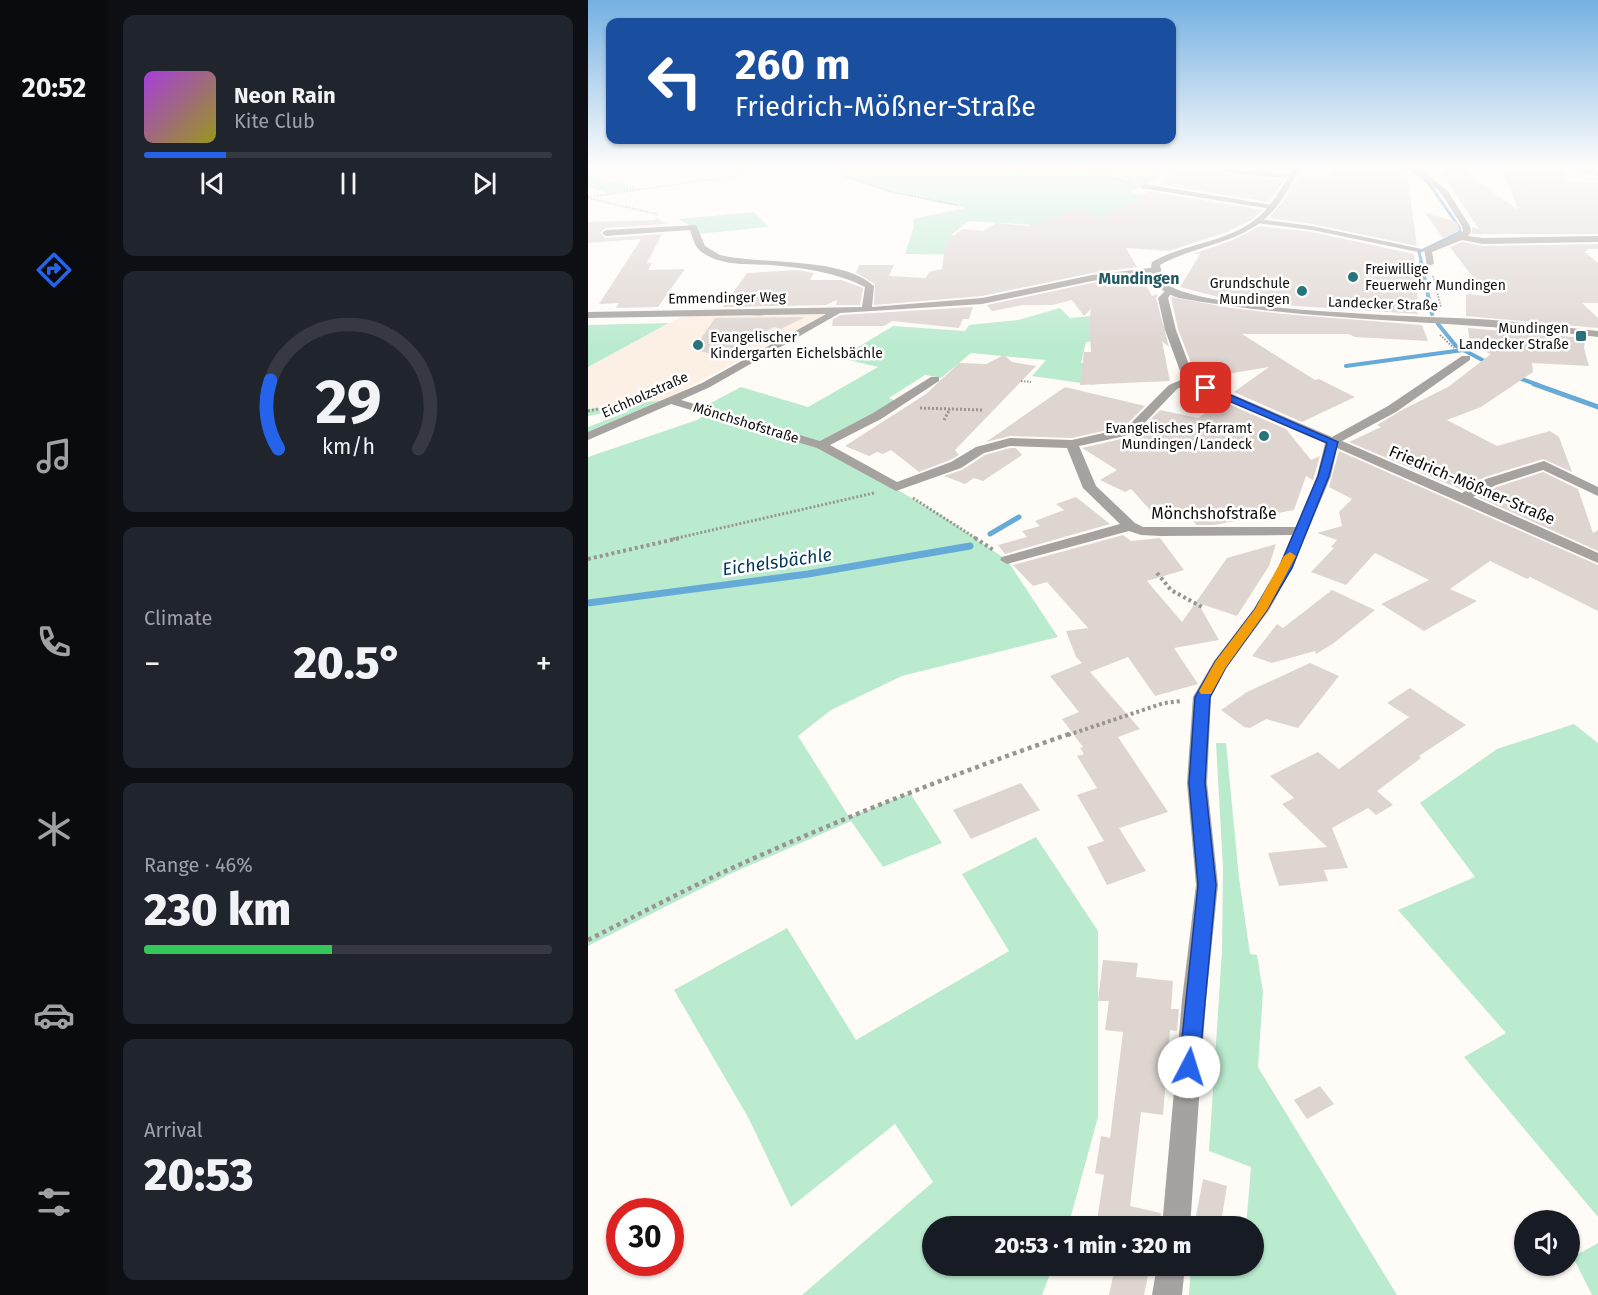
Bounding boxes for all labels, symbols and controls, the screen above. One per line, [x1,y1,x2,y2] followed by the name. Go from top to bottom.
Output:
[735,40,850,90] text: 260 m
[636,42,714,120] icon: left
[22,72,86,104] text: 20:52
[234,82,336,109] text: Neon Rain
[735,91,1036,123] text: Friedrich-Mößner-Straße
[234,109,315,133] text: Kite Club
[196,167,229,200] icon: previous
[332,167,365,200] icon: pause
[468,167,501,200] icon: next
[33,249,75,291] icon: directions
[1365,261,1506,294] place label: Freiwillige Feuerwehr Mundingen
[1099,269,1179,288] district label: Mundingen
[1346,270,1360,284] marker: Freiwillige Feuerwehr Mundingen
[1210,275,1290,308] place label: Grundschule Mundingen
[1295,284,1309,298] marker: Grundschule Mundingen
[668,288,787,308] street label: Emmendinger Weg
[1328,294,1438,314] street label: Landecker Straße
[1459,320,1569,353] place label: Mundingen Landecker Straße
[710,329,883,362] place label: Evangelischer Kindergarten Eichelsbächle
[1574,329,1588,343] marker: Mundingen Landecker Straße
[691,338,705,352] marker: Evangelischer Kindergarten Eichelsbächle
[1180,362,1231,413] pin
[315,365,381,440] text: 29
[599,368,691,422] street label: Eichholzstraße
[1189,371,1222,404] icon: arrive
[691,399,801,447] street label: Mönchshofstraße
[1105,420,1253,453] place label: Evangelisches Pfarramt Mundingen/Landeck
[1257,429,1271,443] marker: Evangelisches Pfarramt Mundingen/Landeck
[321,434,375,460] text: km/h
[33,435,75,477] icon: music
[1386,441,1558,529] street label: Friedrich-Mößner-Straße
[1151,504,1277,523] street label: Mönchshofstraße
[721,543,833,581] water label: Eichelsbächle
[144,606,212,630] text: Climate
[33,621,75,663] icon: phone
[293,636,403,690] text: 20.5°
[144,644,161,684] text: −
[536,644,552,684] text: +
[33,808,75,850] icon: climate
[144,853,253,877] text: Range · 46%
[144,883,291,937] text: 230 km
[33,994,75,1036] icon: car
[1157,1035,1221,1099] position arrow
[144,1118,203,1142] text: Arrival
[144,1148,253,1202] text: 20:53
[33,1181,75,1223] icon: filters
[606,1198,684,1276] speed limit sign: 30
[1514,1210,1580,1276] map controls
[1514,1210,1580,1276] button: sound
[995,1232,1191,1259] text: 20:53 · 1 min · 320 m

